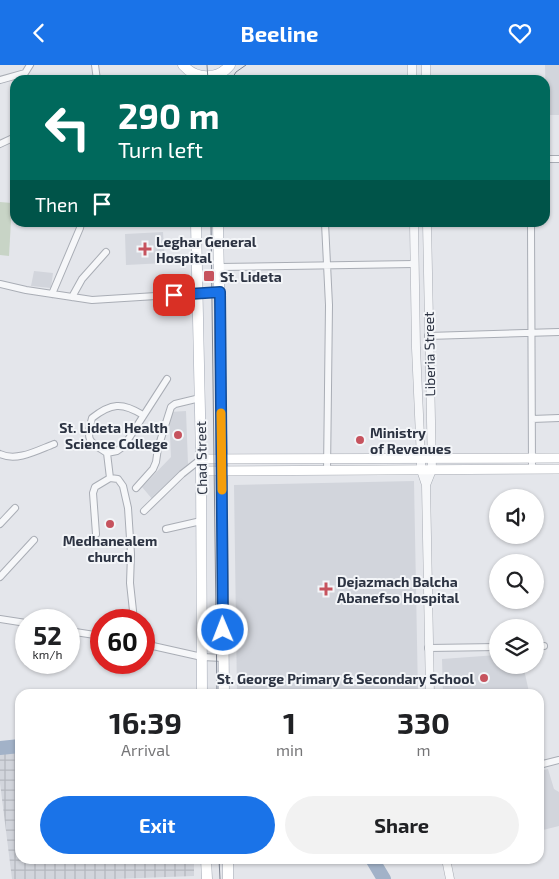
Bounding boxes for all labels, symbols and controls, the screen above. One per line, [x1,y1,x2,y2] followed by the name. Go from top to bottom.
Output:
[25,19,53,47] icon: back
[506,19,534,47] icon: heart
[241,20,318,46] text: Beeline
[118,94,219,136] text: 290 m
[35,95,100,160] icon: left
[118,136,203,162] text: Turn left
[88,190,116,218] icon: arrive
[35,193,78,216] text: Then
[156,233,257,266] place label: Leghar General Hospital
[138,242,152,256] marker: Leghar General Hospital
[220,268,282,285] place label: St. Lideta
[202,269,216,283] marker: St. Lideta
[153,274,195,316] pin
[160,281,188,309] icon: arrive
[420,311,438,397] street label: Liberia Street
[59,419,168,452] place label: St. Lideta Health Science College
[192,421,210,495] street label: Chad Street
[370,424,451,457] place label: Ministry of Revenues
[172,429,184,441] marker: St. Lideta Health Science College
[354,434,366,446] marker: Ministry of Revenues
[489,489,544,674] map controls
[489,489,544,544] button: sound
[104,518,116,530] marker: Medhanealem church
[63,532,157,565] place label: Medhanealem church
[489,554,544,609] button: search
[337,573,459,606] place label: Dejazmach Balcha Abanefso Hospital
[319,582,333,596] marker: Dejazmach Balcha Abanefso Hospital
[196,603,248,655] position arrow
[90,609,155,674] speed limit sign: 60
[489,619,544,674] button: layers
[33,620,62,650] text: 52
[33,647,62,661] text: km/h
[217,670,474,687] place label: St. George Primary & Secondary School
[478,672,490,684] marker: St. George Primary & Secondary School
[109,704,182,740] text: 16:39
[283,704,296,740] text: 1
[397,704,450,740] text: 330
[121,740,170,759] text: Arrival
[276,740,303,759] text: min
[417,740,431,759] text: m
[40,796,275,854] button: Exit
[285,796,519,854] button: Share

